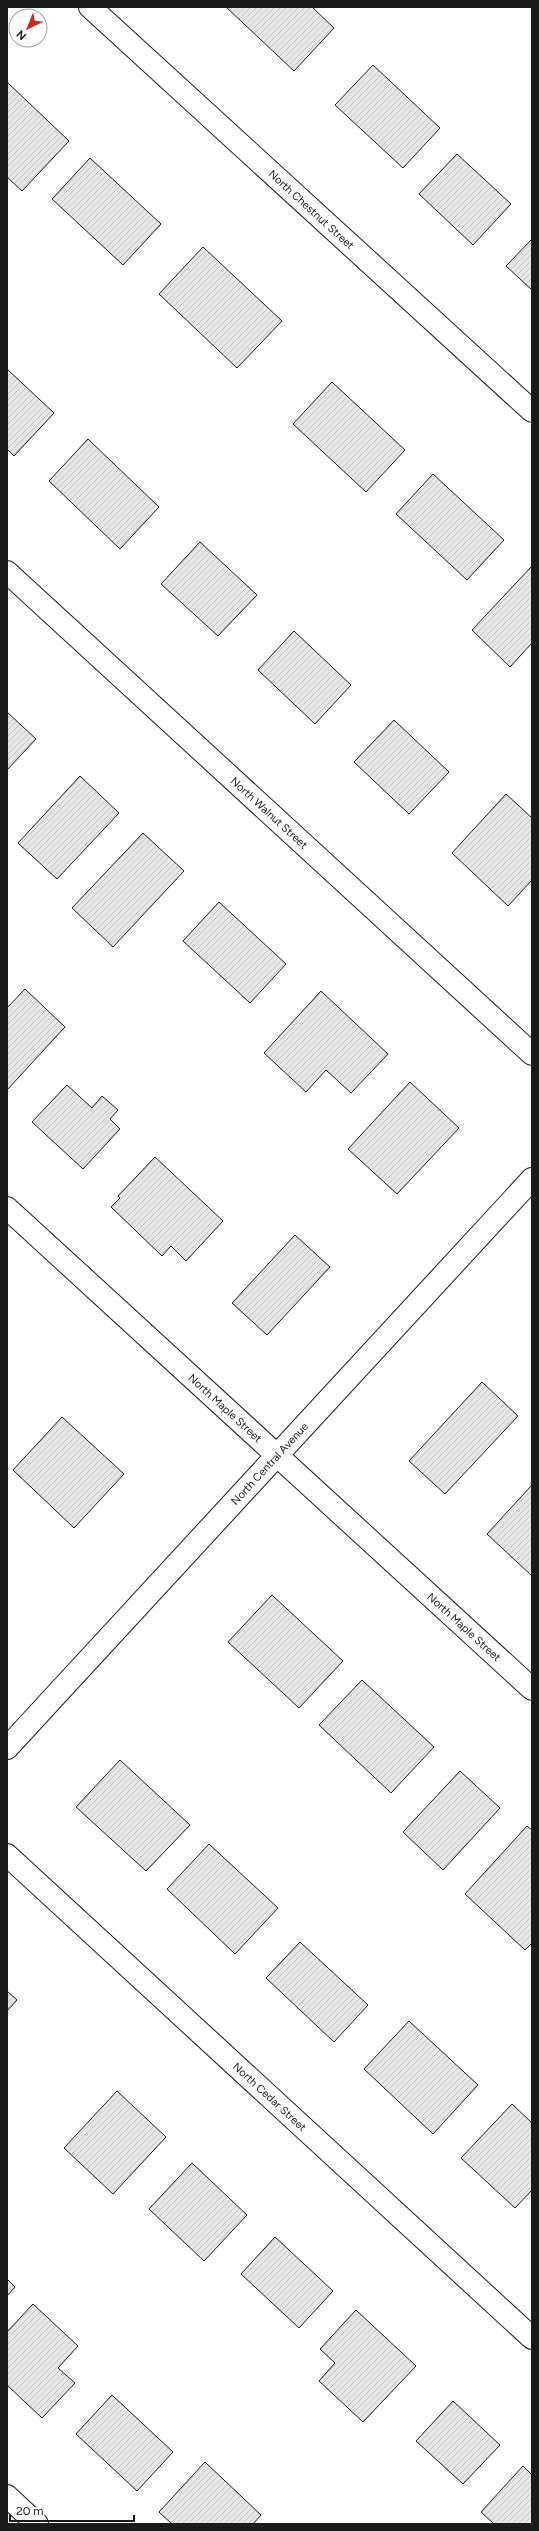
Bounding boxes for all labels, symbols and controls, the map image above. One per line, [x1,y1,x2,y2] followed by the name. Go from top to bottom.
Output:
[8,8,48,48] north arrow
[14,27,29,43] text: N
[266,167,357,252] street label: North Chestnut Street
[228,774,310,851] street label: North Walnut Street
[186,1371,265,1445] street label: North Maple Street
[228,1420,311,1508] street label: North Central Avenue
[425,1590,504,1664] street label: North Maple Street
[230,2060,309,2134] street label: North Cedar Street
[10,2497,134,2523] scale bar
[16,2504,44,2518] text: 20 m

